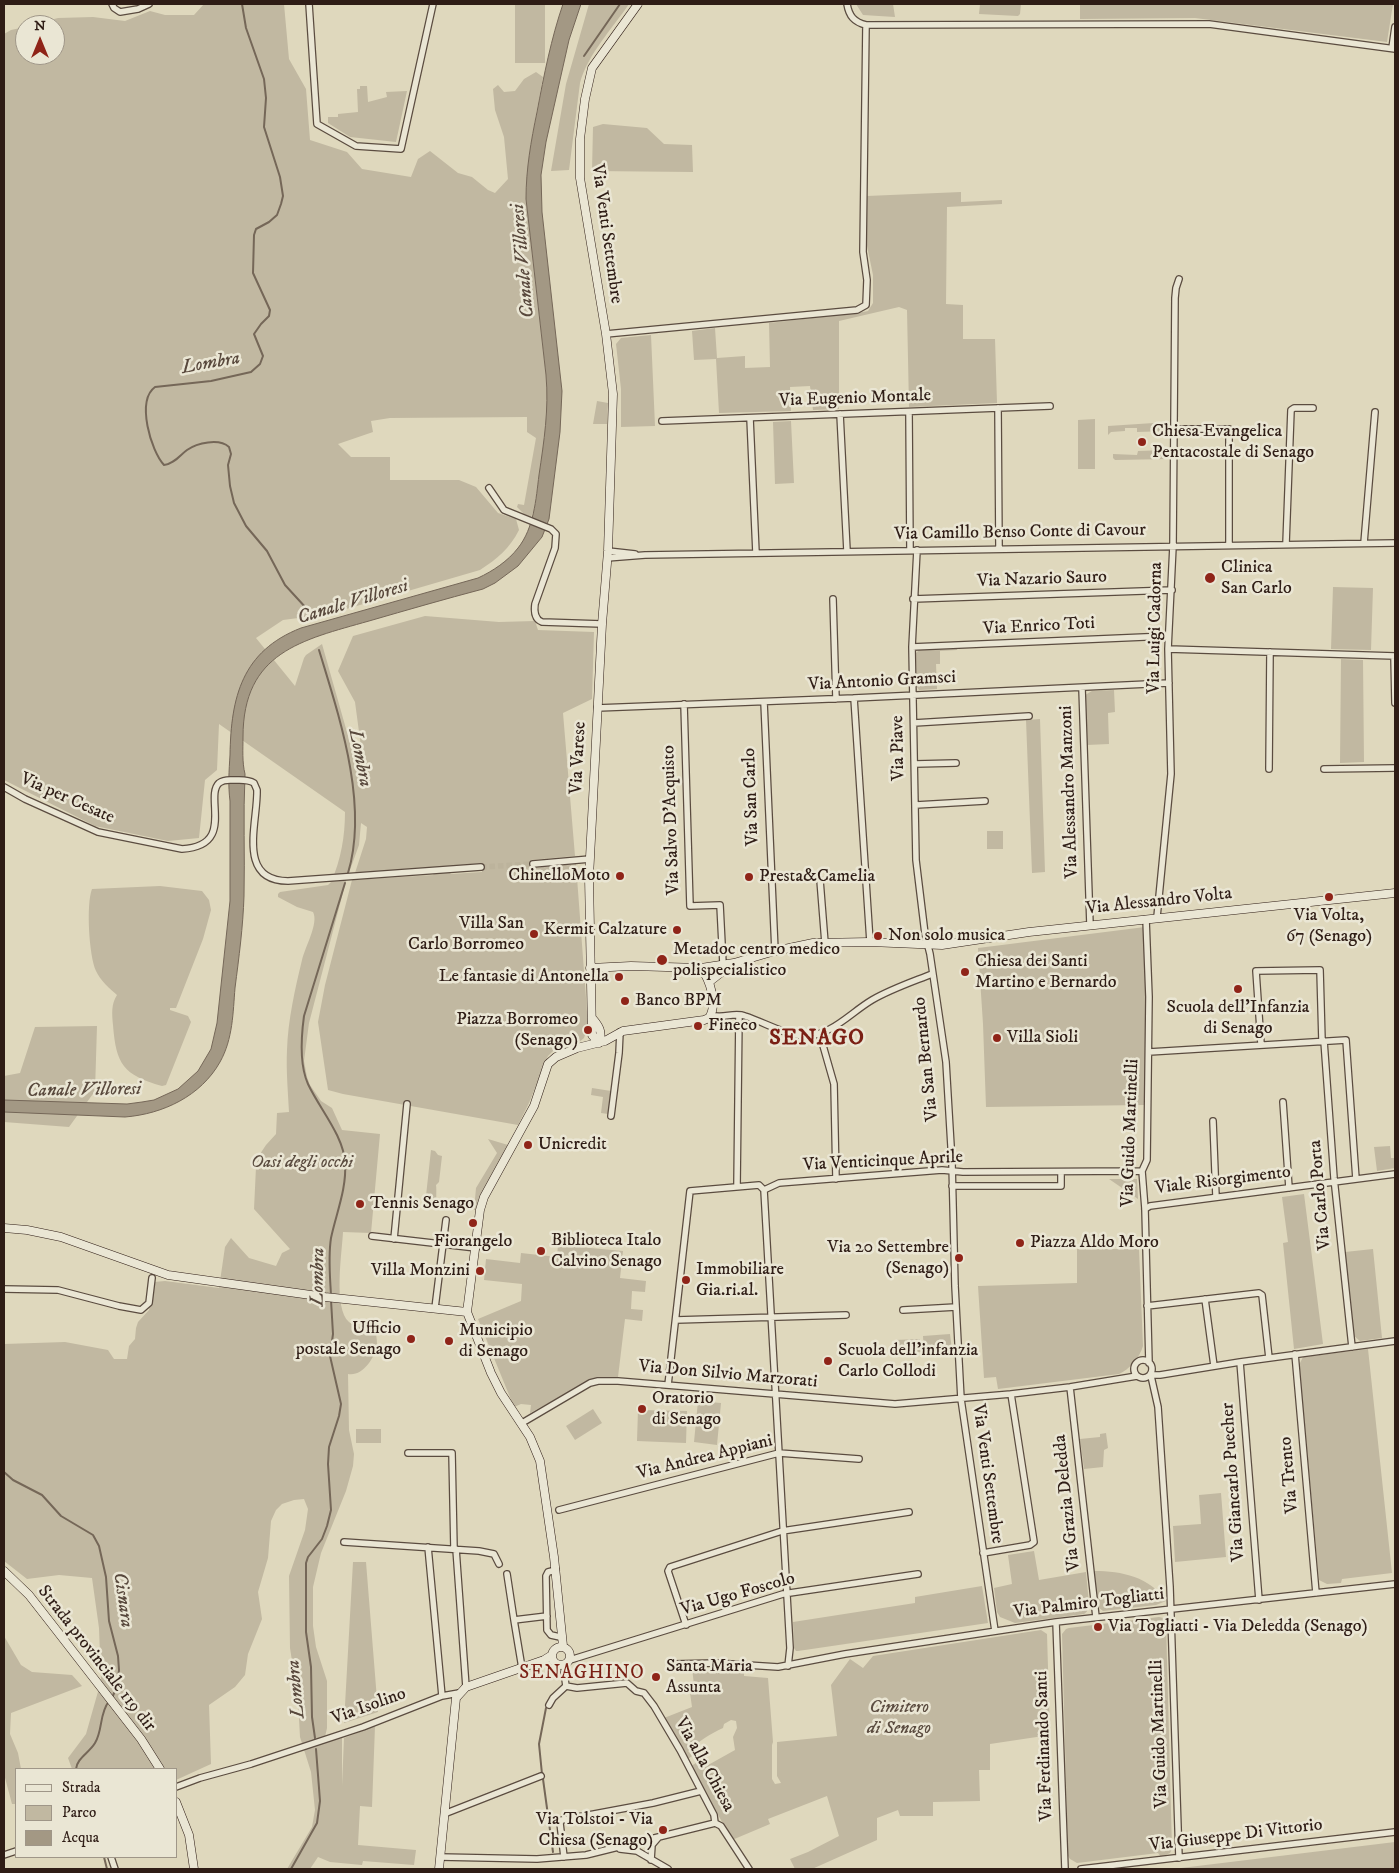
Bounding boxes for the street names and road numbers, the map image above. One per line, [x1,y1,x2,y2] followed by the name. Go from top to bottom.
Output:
[586,163,626,305] street label: Via Venti Settembre
[779,386,931,412] street label: Via Eugenio Montale
[894,520,1146,546] street label: Via Camillo Benso Conte di Cavour
[1144,562,1168,694] street label: Via Luigi Cadorna
[977,567,1107,593] street label: Via Nazario Sauro
[982,613,1096,641] street label: Via Enrico Toti
[807,667,957,697] street label: Via Antonio Gramsci
[1056,705,1084,879] street label: Via Alessandro Manzoni
[888,715,910,781] street label: Via Piave
[566,721,592,795] street label: Via Varese
[659,745,685,895] street label: Via Salvo D'Acquisto
[739,748,765,846] street label: Via San Carlo
[17,769,117,829] street label: Via per Cesate
[1085,884,1233,920] street label: Via Alessandro Volta
[910,996,944,1122] street label: Via San Bernardo
[1118,1058,1144,1208] street label: Via Guido Martinelli
[1305,1139,1337,1251] street label: Via Carlo Porta
[802,1147,964,1177] street label: Via Venticinque Aprile
[1154,1162,1292,1200] street label: Viale Risorgimento
[638,1356,818,1394] street label: Via Don Silvio Marzorati
[1218,1402,1250,1562] street label: Via Giancarlo Puecher
[967,1403,1007,1545] street label: Via Venti Settembre
[635,1431,775,1485] street label: Via Andrea Appiani
[1050,1433,1086,1573] street label: Via Grazia Deledda
[1276,1436,1304,1514] street label: Via Trento
[678,1568,798,1622] street label: Via Ugo Foscolo
[32,1582,160,1736] street label: Strada provinciale 119 dir
[1013,1584,1165,1624] street label: Via Palmiro Togliatti
[1147,1659,1173,1809] street label: Via Guido Martinelli
[1032,1670,1058,1822] street label: Via Ferdinando Santi
[329,1684,409,1730] street label: Via Isolino
[669,1714,739,1816] street label: Via alla Chiesa
[1148,1815,1324,1857] street label: Via Giuseppe Di Vittorio

